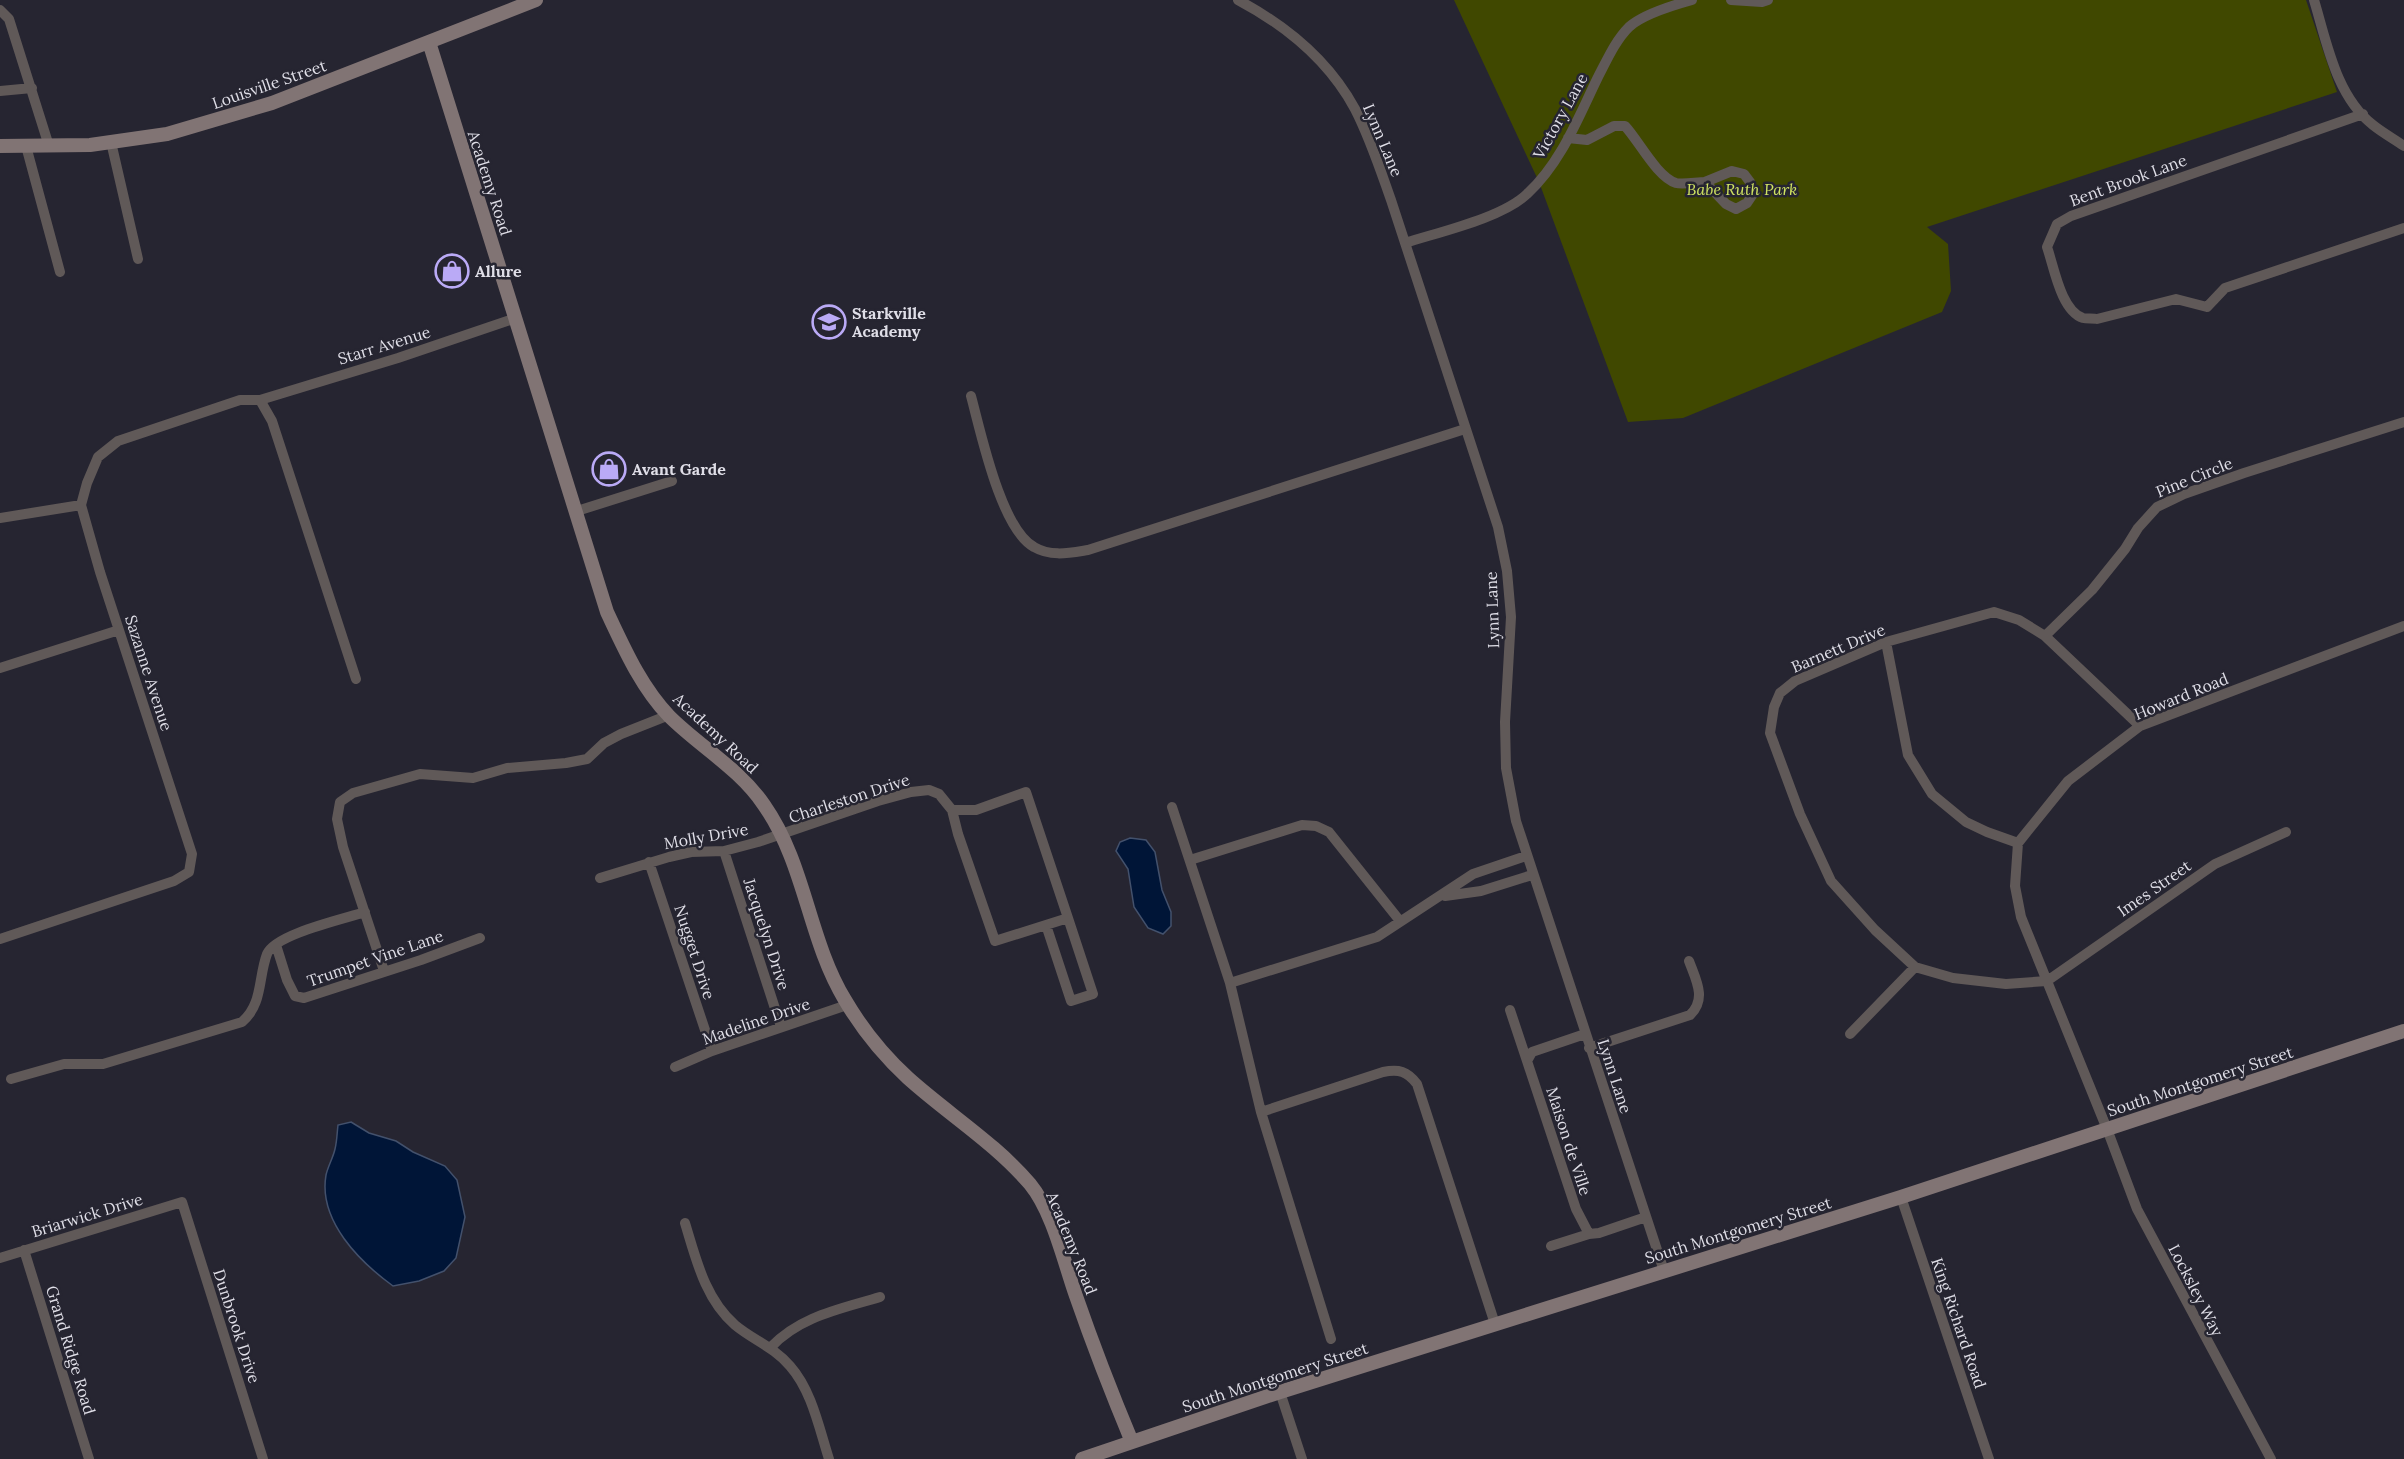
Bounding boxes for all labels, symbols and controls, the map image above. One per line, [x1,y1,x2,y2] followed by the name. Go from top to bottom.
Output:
[209,55,330,113] street label: Louisville Street
[1528,69,1592,163] street label: Victory Lane
[1359,101,1407,180] street label: Lynn Lane
[463,127,516,238] street label: Academy Road
[2067,149,2190,210] street label: Bent Brook Lane
[1687,179,1797,199] park label: Babe Ruth Park
[434,253,470,289] shop icon: Allure
[475,261,522,281] place label: Allure
[852,303,926,341] place label: Starkville Academy
[811,304,847,340] school or university icon: Starkville Academy
[335,321,433,369] street label: Starr Avenue
[591,451,627,487] shop icon: Avant Garde
[2153,452,2236,501] street label: Pine Circle
[632,459,726,479] place label: Avant Garde
[1481,571,1503,649] street label: Lynn Lane
[121,613,177,734] street label: Sazanne Avenue
[1788,619,1888,677] street label: Barnett Drive
[2131,668,2231,724] street label: Howard Road
[669,688,763,778] street label: Academy Road
[786,769,912,827] street label: Charleston Drive
[662,819,750,853] street label: Molly Drive
[2113,855,2195,921] street label: Imes Street
[739,875,795,993] street label: Jacquelyn Drive
[670,902,720,1002] street label: Nugget Drive
[304,925,446,991] street label: Trumpet Vine Lane
[699,993,813,1049] street label: Madeline Drive
[1594,1036,1637,1116] street label: Lynn Lane
[2105,1041,2296,1120] street label: South Montgomery Street
[1542,1084,1596,1198] street label: Maison de Ville
[1042,1188,1102,1298] street label: Academy Road
[29,1189,145,1241] street label: Briarwick Drive
[1642,1192,1834,1268] street label: South Montgomery Street
[2164,1241,2228,1340] street label: Locksley Way
[1927,1255,1991,1391] street label: King Richard Road
[209,1266,265,1386] street label: Dunbrook Drive
[42,1283,100,1417] street label: Grand Ridge Road
[1180,1337,1371,1416] street label: South Montgomery Street

